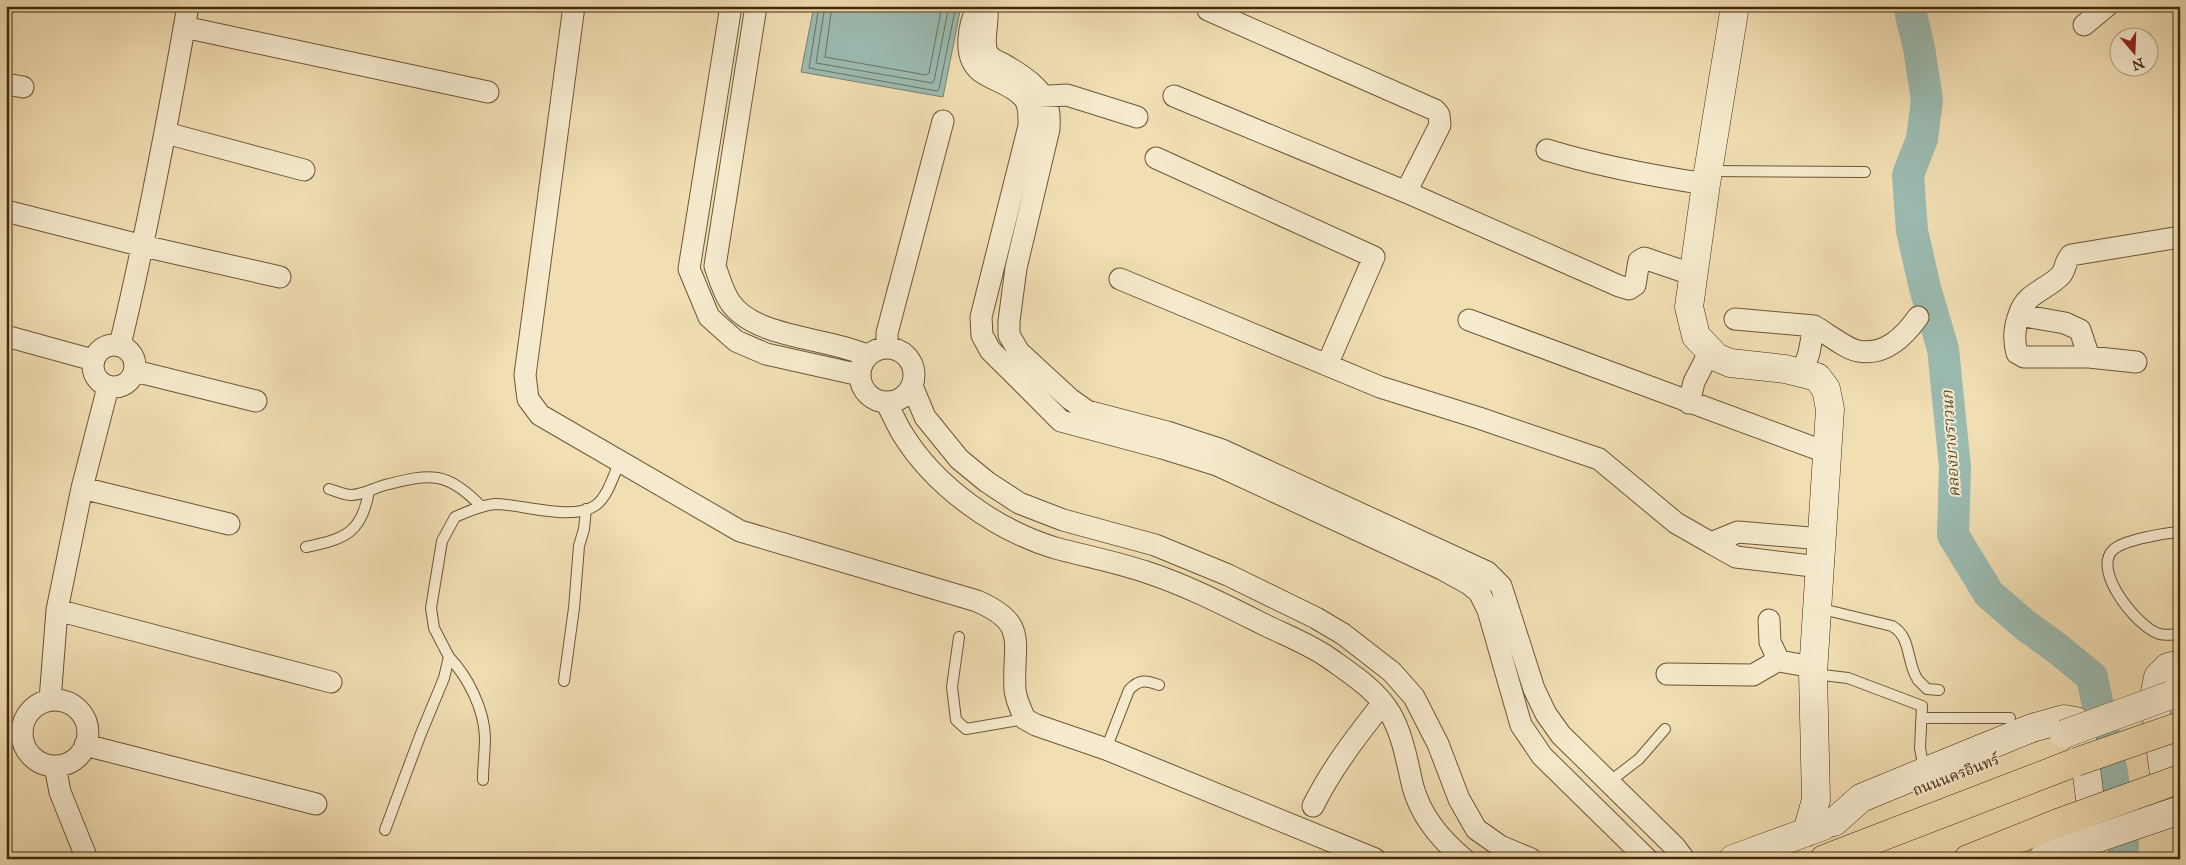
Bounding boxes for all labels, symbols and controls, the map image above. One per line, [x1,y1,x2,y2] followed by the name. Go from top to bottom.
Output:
[2108,28,2158,78] north arrow
[2130,54,2146,74] text: N
[1937,389,1964,498] water label: คลองบางราวนก
[1910,749,2003,800] street label: ถนนนครอินทร์

